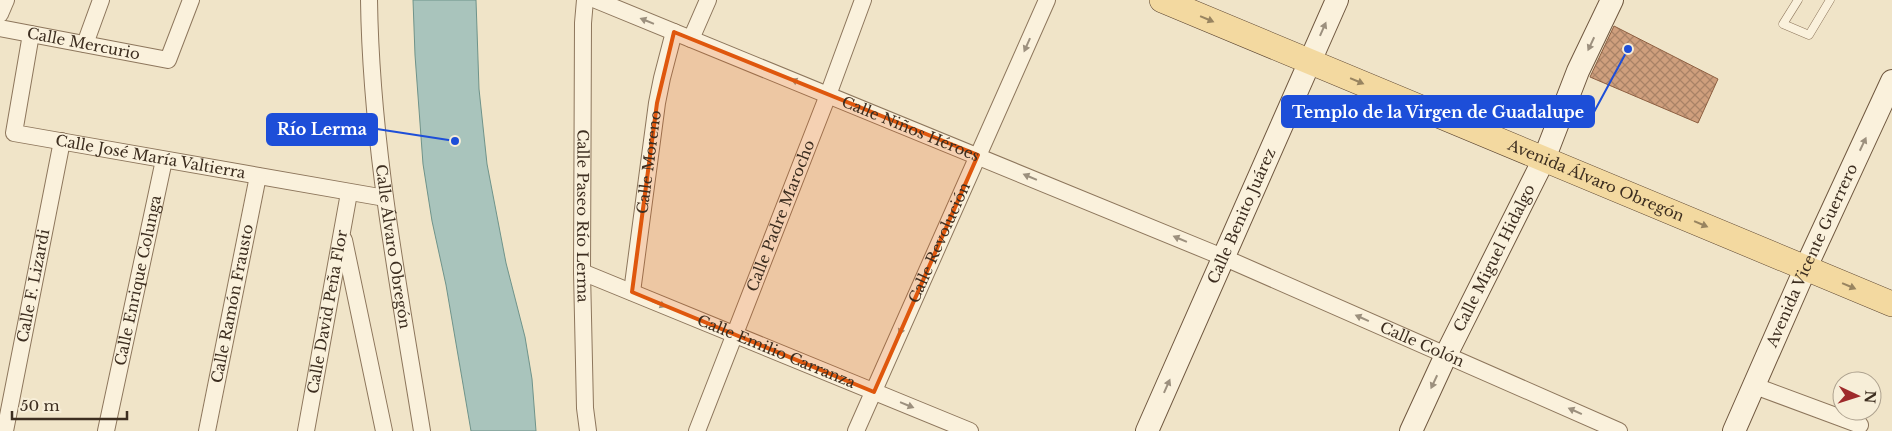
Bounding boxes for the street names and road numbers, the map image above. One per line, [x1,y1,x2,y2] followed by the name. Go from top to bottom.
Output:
[25,23,142,64] street label: Calle Mercurio
[839,92,983,165] street label: Calle Niños Héroes
[632,109,665,215] street label: Calle Moreno
[573,129,593,303] street label: Calle Paseo Río Lerma
[54,130,248,183] street label: Calle José María Valtierra
[1504,135,1687,225] street label: Avenida Álvaro Obregón
[742,137,819,294] street label: Calle Padre Marocho
[1203,145,1280,287] street label: Calle Benito Juárez
[1762,160,1861,351] street label: Avenida Vicente Guerrero
[372,163,415,330] street label: Calle Álvaro Obregón
[904,179,974,306] street label: Calle Revolución
[1449,181,1539,335] street label: Calle Miguel Hidalgo
[110,193,165,367] street label: Calle Enrique Colunga
[207,222,257,384] street label: Calle Ramón Frausto
[13,227,53,344] street label: Calle F. Lizardi
[303,228,351,395] street label: Calle David Peña Flor
[695,310,859,392] street label: Calle Emilio Carranza
[1377,317,1467,371] street label: Calle Colón

